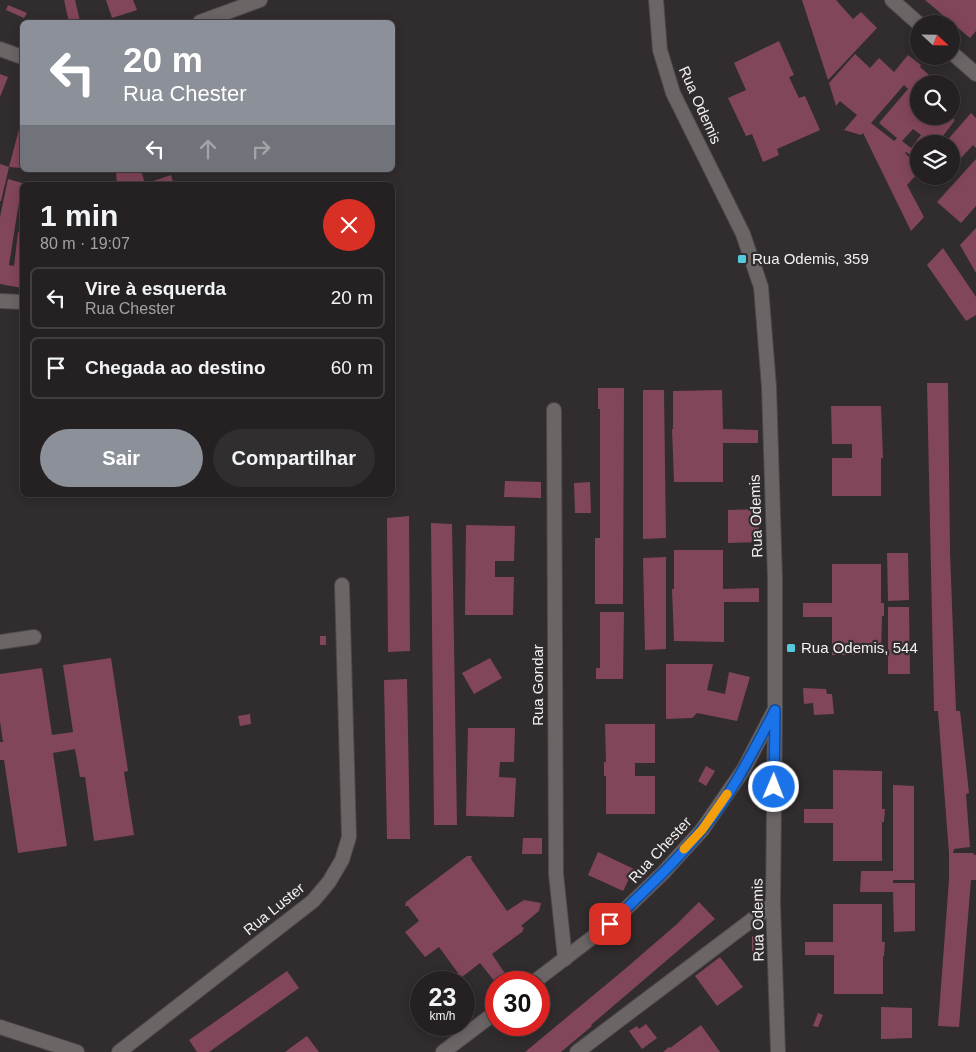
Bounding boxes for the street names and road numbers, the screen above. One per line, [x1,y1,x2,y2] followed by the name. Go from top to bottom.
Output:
[676,63,725,146] street label: Rua Odemis
[746,474,765,558] street label: Rua Odemis
[529,644,546,726] street label: Rua Gondar
[625,813,695,886] street label: Rua Chester
[748,878,767,962] street label: Rua Odemis
[240,879,308,938] street label: Rua Luster

